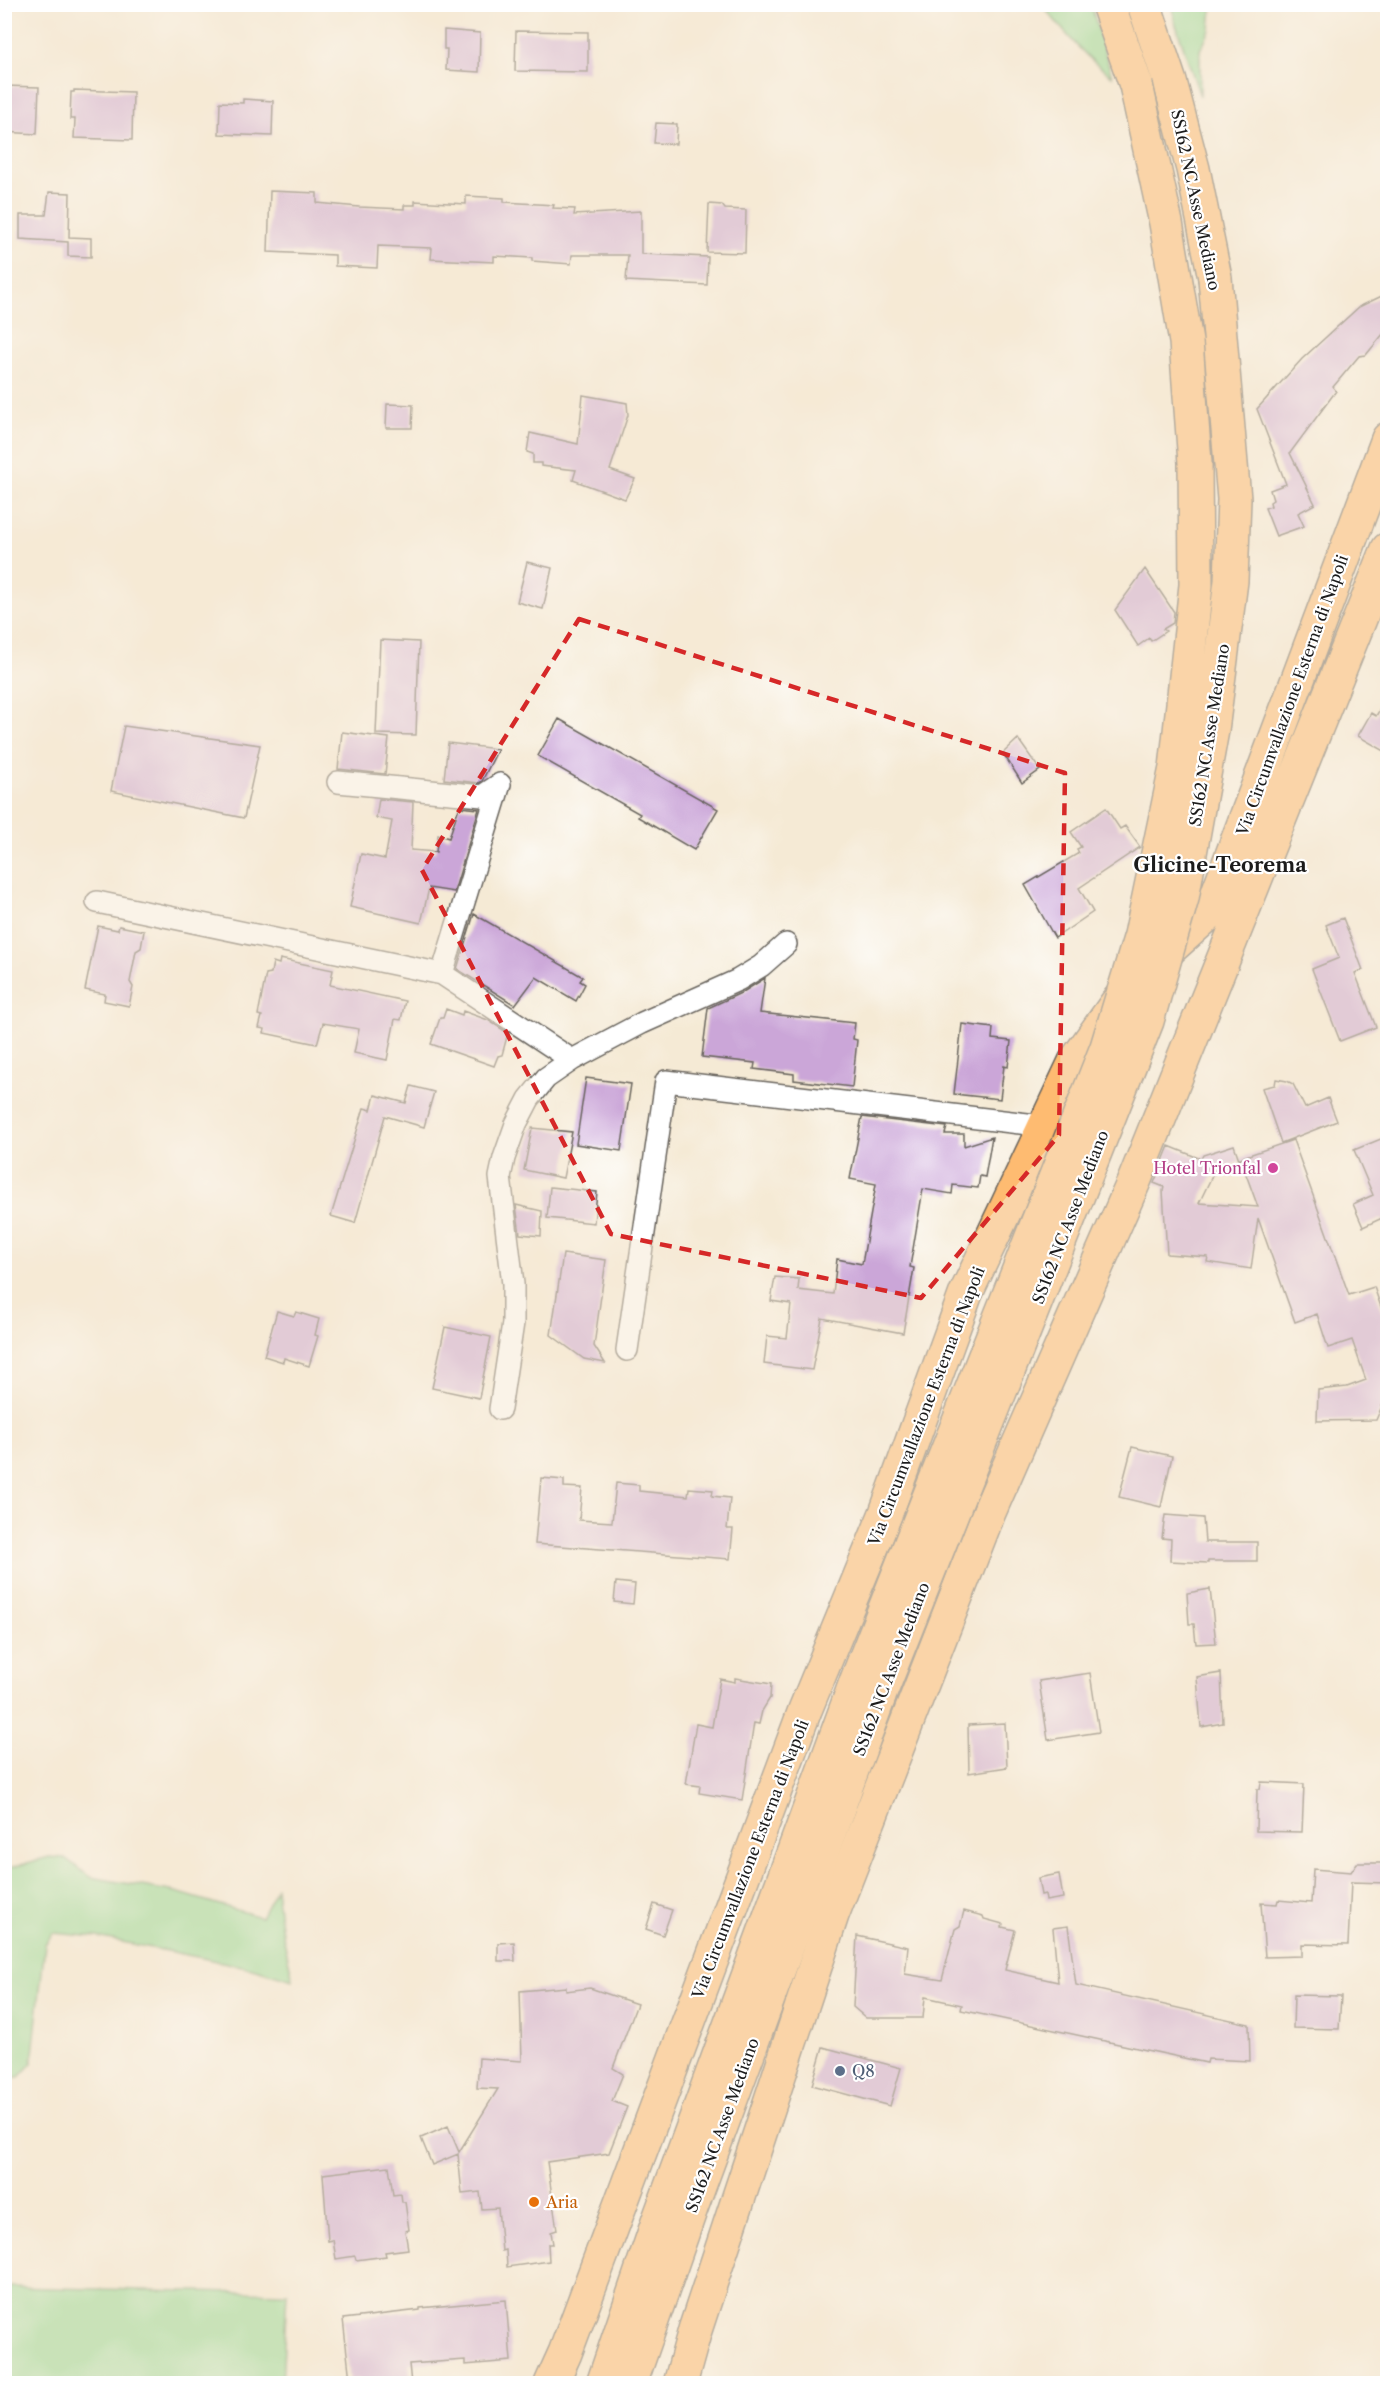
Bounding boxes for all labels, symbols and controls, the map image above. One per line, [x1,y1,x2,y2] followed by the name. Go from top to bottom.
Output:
[1167,108,1225,292] street label: SS162 NC Asse Mediano
[1231,552,1352,839] street label: Via Circumvallazione Esterna di Napoli
[1185,642,1233,828] street label: SS162 NC Asse Mediano
[1133,853,1307,877] district label: Glicine-Teorema
[1028,1127,1112,1307] street label: SS162 NC Asse Mediano
[1153,1158,1261,1178] place label: Hotel Trionfal
[1266,1161,1280,1175] marker: Hotel Trionfal
[863,1264,989,1549] street label: Via Circumvallazione Esterna di Napoli
[849,1579,933,1759] street label: SS162 NC Asse Mediano
[687,1717,813,2002] street label: Via Circumvallazione Esterna di Napoli
[681,2035,763,2215] street label: SS162 NC Asse Mediano
[852,2061,875,2081] place label: Q8
[833,2064,847,2078] marker: Q8
[545,2192,578,2212] place label: Aria
[527,2195,541,2209] marker: Aria

